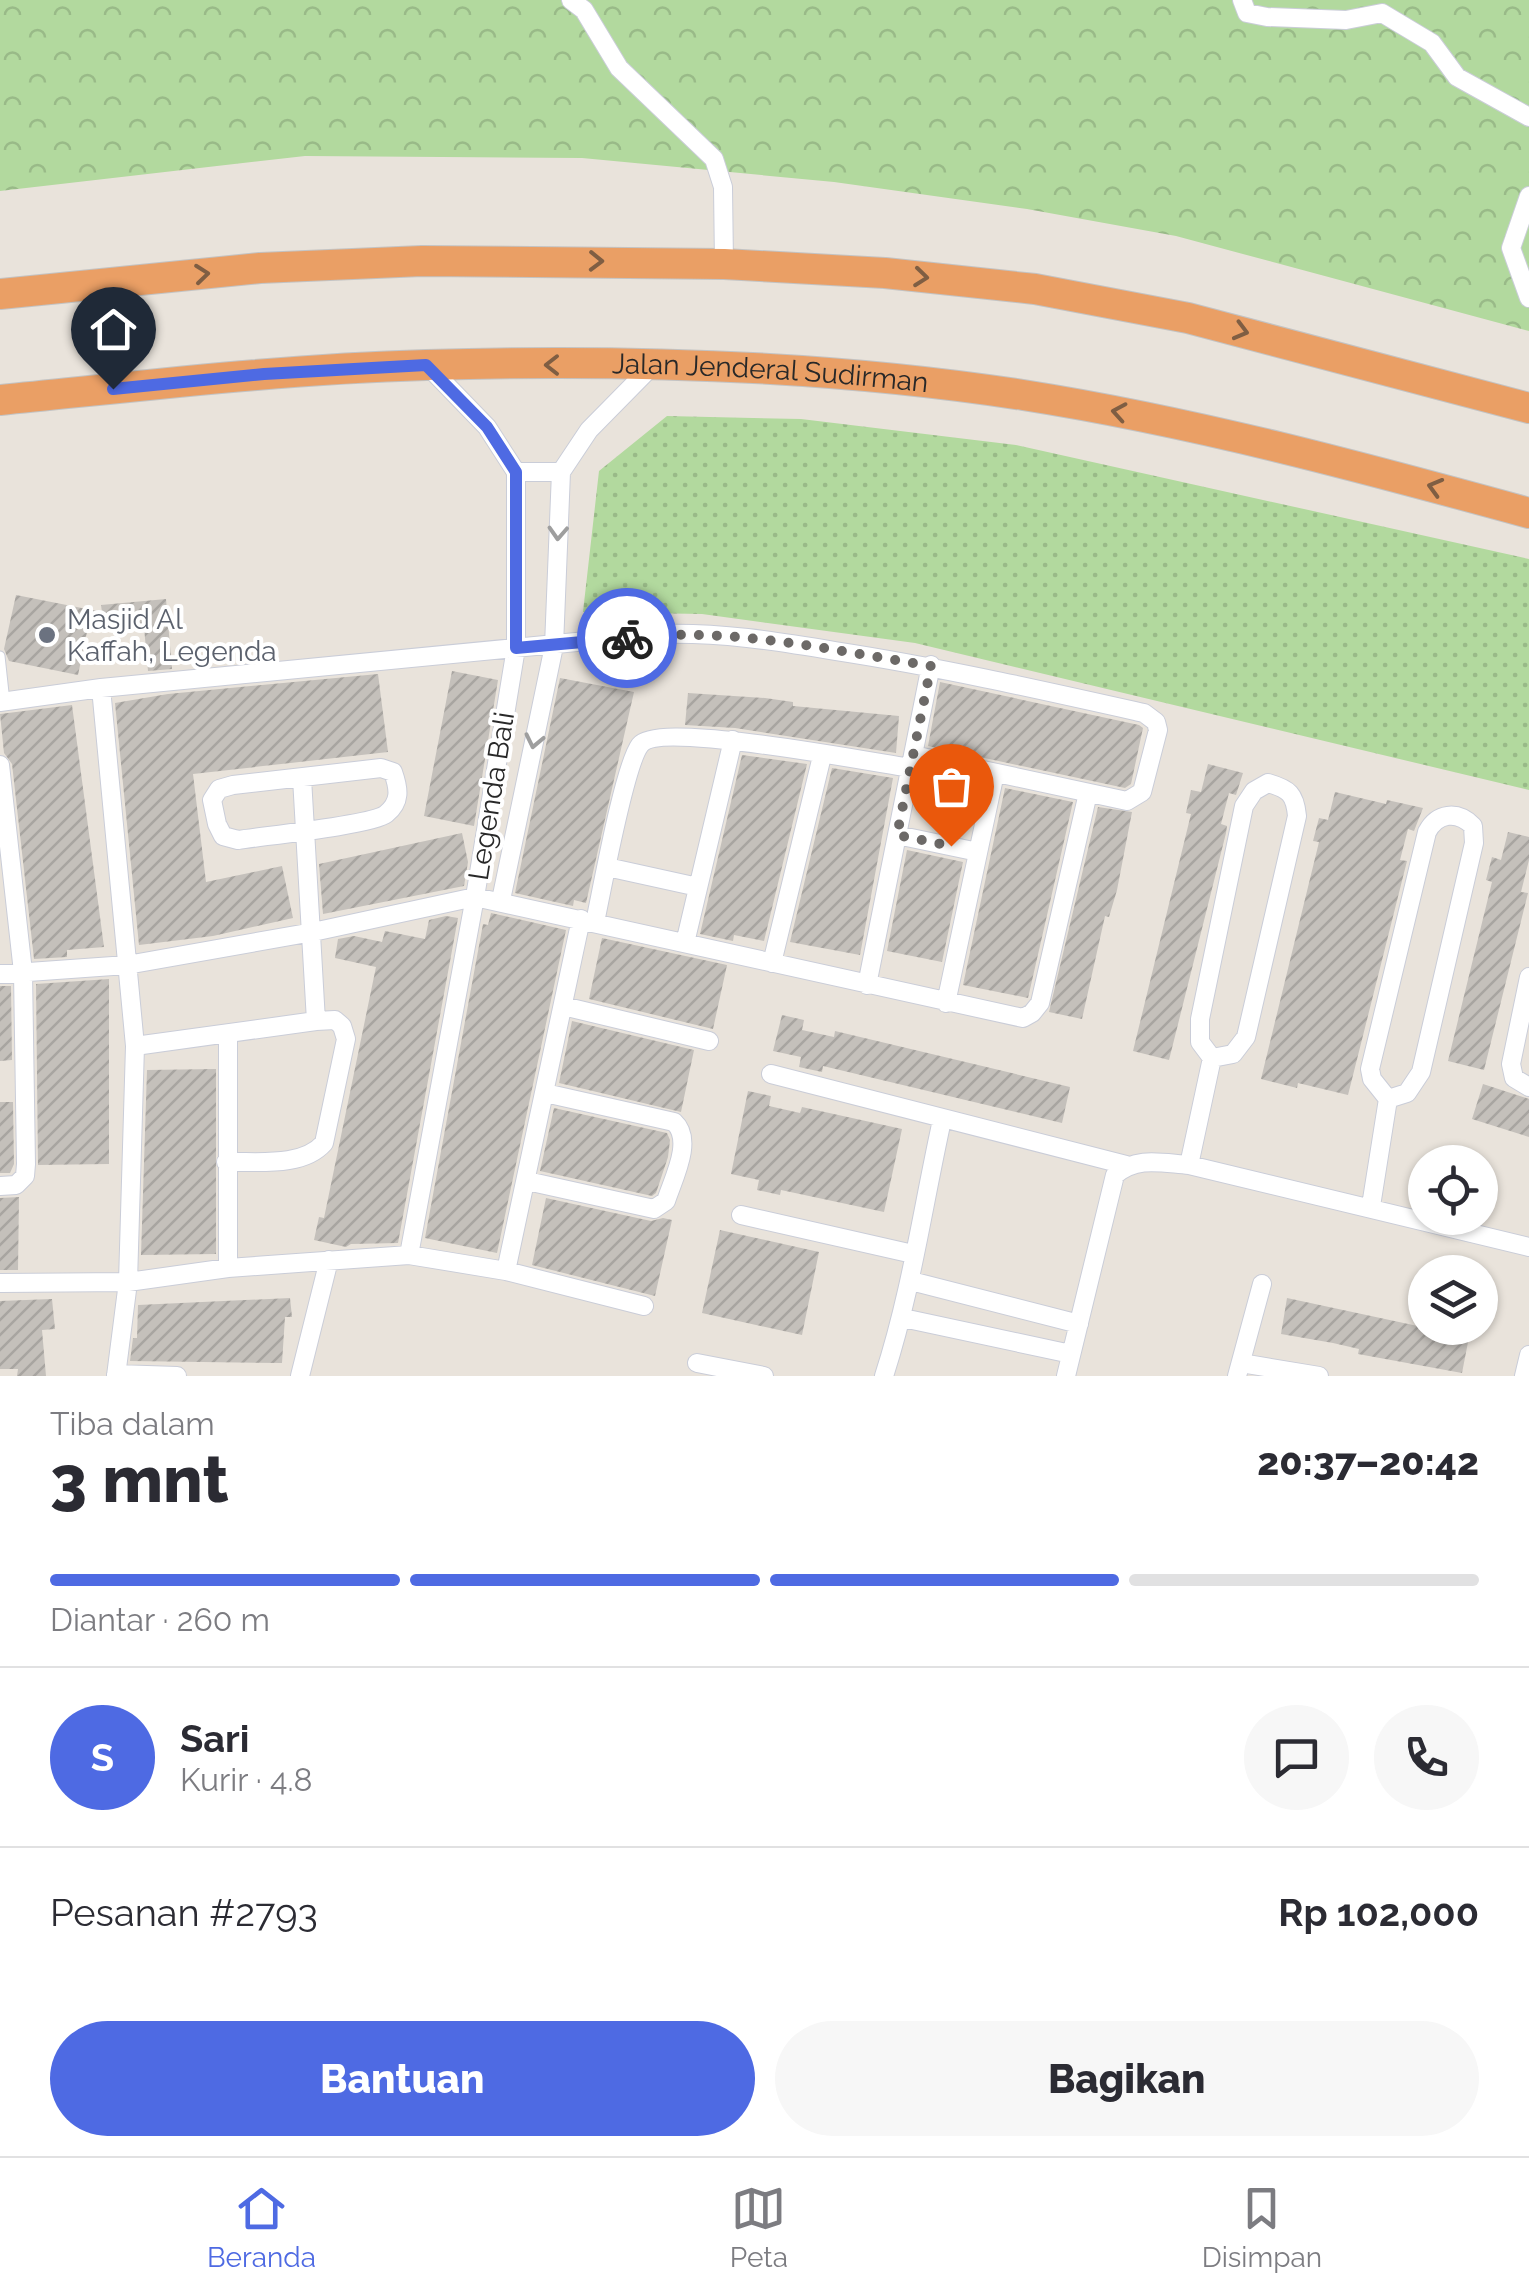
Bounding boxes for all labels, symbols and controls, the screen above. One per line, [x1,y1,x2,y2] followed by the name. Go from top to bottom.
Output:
[589,251,605,272] one-way arrow
[194,264,210,285] one-way arrow
[913,266,929,287] one-way arrow
[71,287,156,390] pin
[86,302,141,357] icon: home
[1232,320,1249,341] one-way arrow
[612,347,930,399] street label: Jalan Jenderal Sudirman
[544,354,560,376] one-way arrow
[1111,402,1127,423] one-way arrow
[1427,478,1444,499] one-way arrow
[548,526,569,542] one-way arrow
[577,588,677,688] courier
[67,603,277,668] place label: Masjid Al Kaffah, Legenda
[600,611,655,666] icon: bike
[36,624,58,646] marker: Masjid Al Kaffah, Legenda
[462,710,521,883] street label: Legenda Bali
[525,733,546,750] one-way arrow
[909,744,994,847] pin
[924,759,979,814] icon: bag
[1408,1145,1498,1345] map controls
[1408,1145,1498,1235] button: locate
[1408,1255,1498,1345] button: layers
[50,1405,215,1442] text: Tiba dalam
[1257,1439,1479,1484] text: 20:37–20:42
[50,1441,229,1517] text: 3 mnt
[50,1601,270,1638] text: Diantar · 260 m
[1244,1705,1349,1810] button: chat
[1374,1705,1479,1810] button: phone
[180,1716,249,1761] text: Sari
[91,1735,114,1780] text: S
[180,1761,313,1798] text: Kurir · 4.8
[50,1890,318,1935] text: Pesanan #2793
[1278,1890,1479,1935] text: Rp 102,000
[50,2021,755,2136] button: Bantuan
[775,2021,1479,2136] button: Bagikan
[207,2181,316,2274] tab: Beranda
[730,2181,788,2274] tab: Peta
[1202,2181,1322,2274] tab: Disimpan

